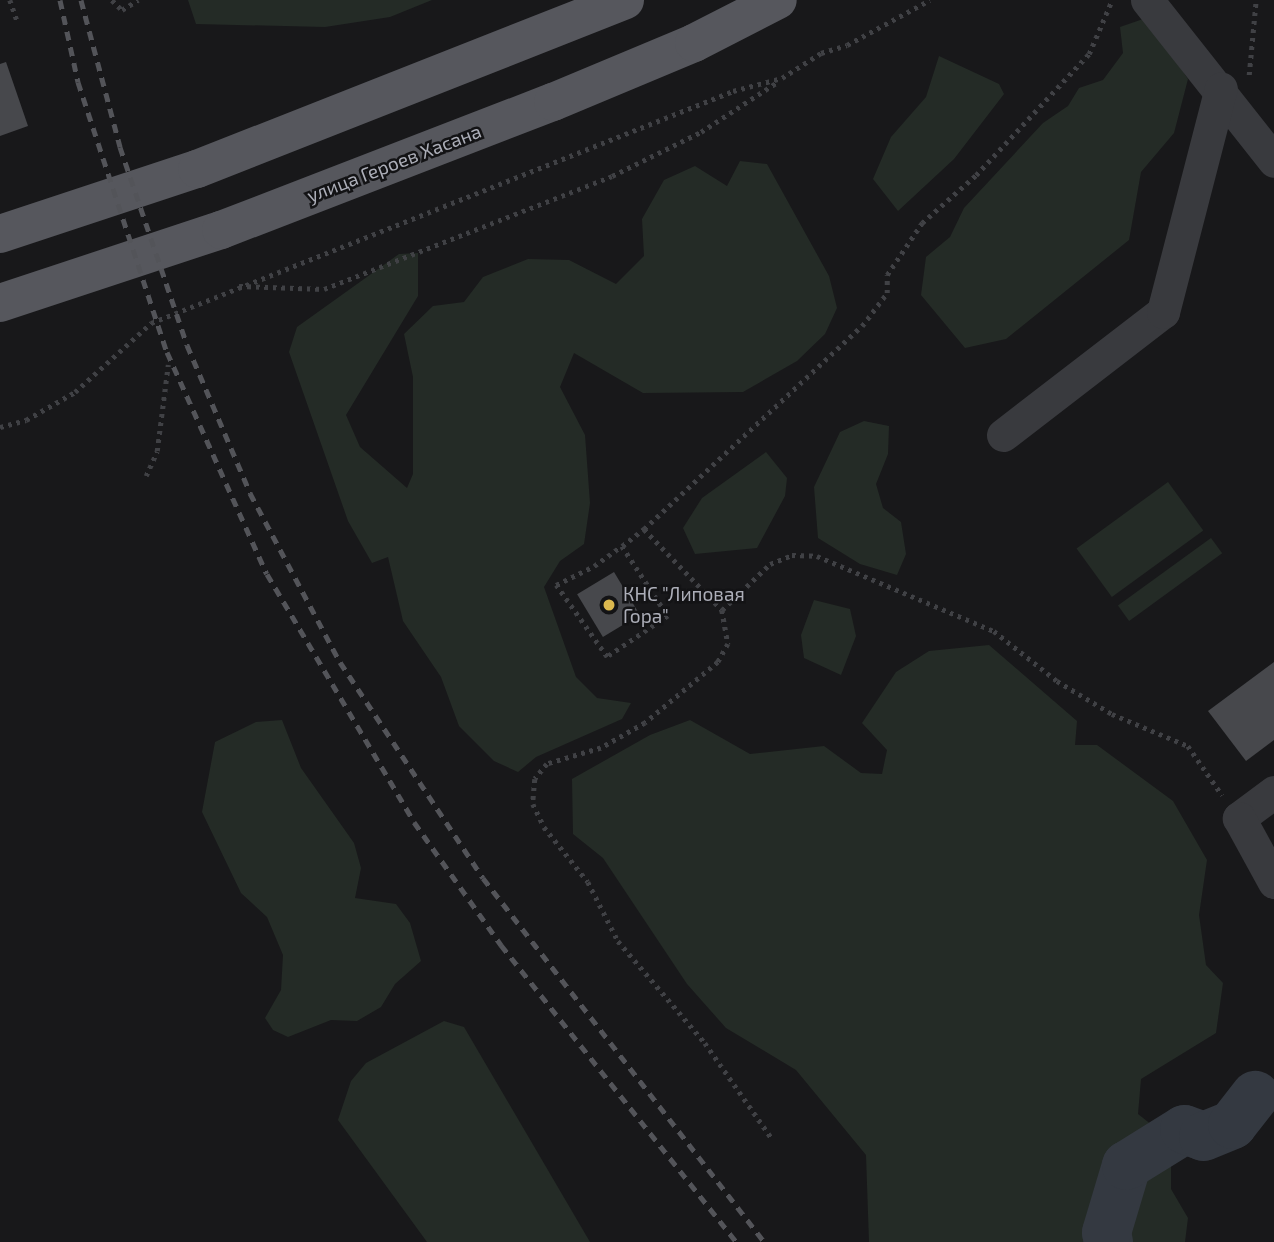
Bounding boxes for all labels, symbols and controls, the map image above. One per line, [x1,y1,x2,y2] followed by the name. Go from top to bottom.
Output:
[304,119,484,207] street label: улица Героев Хасана
[623,583,745,627] place label: КНС "Липовая Гора"
[601,597,617,613] marker: КНС "Липовая Гора"

